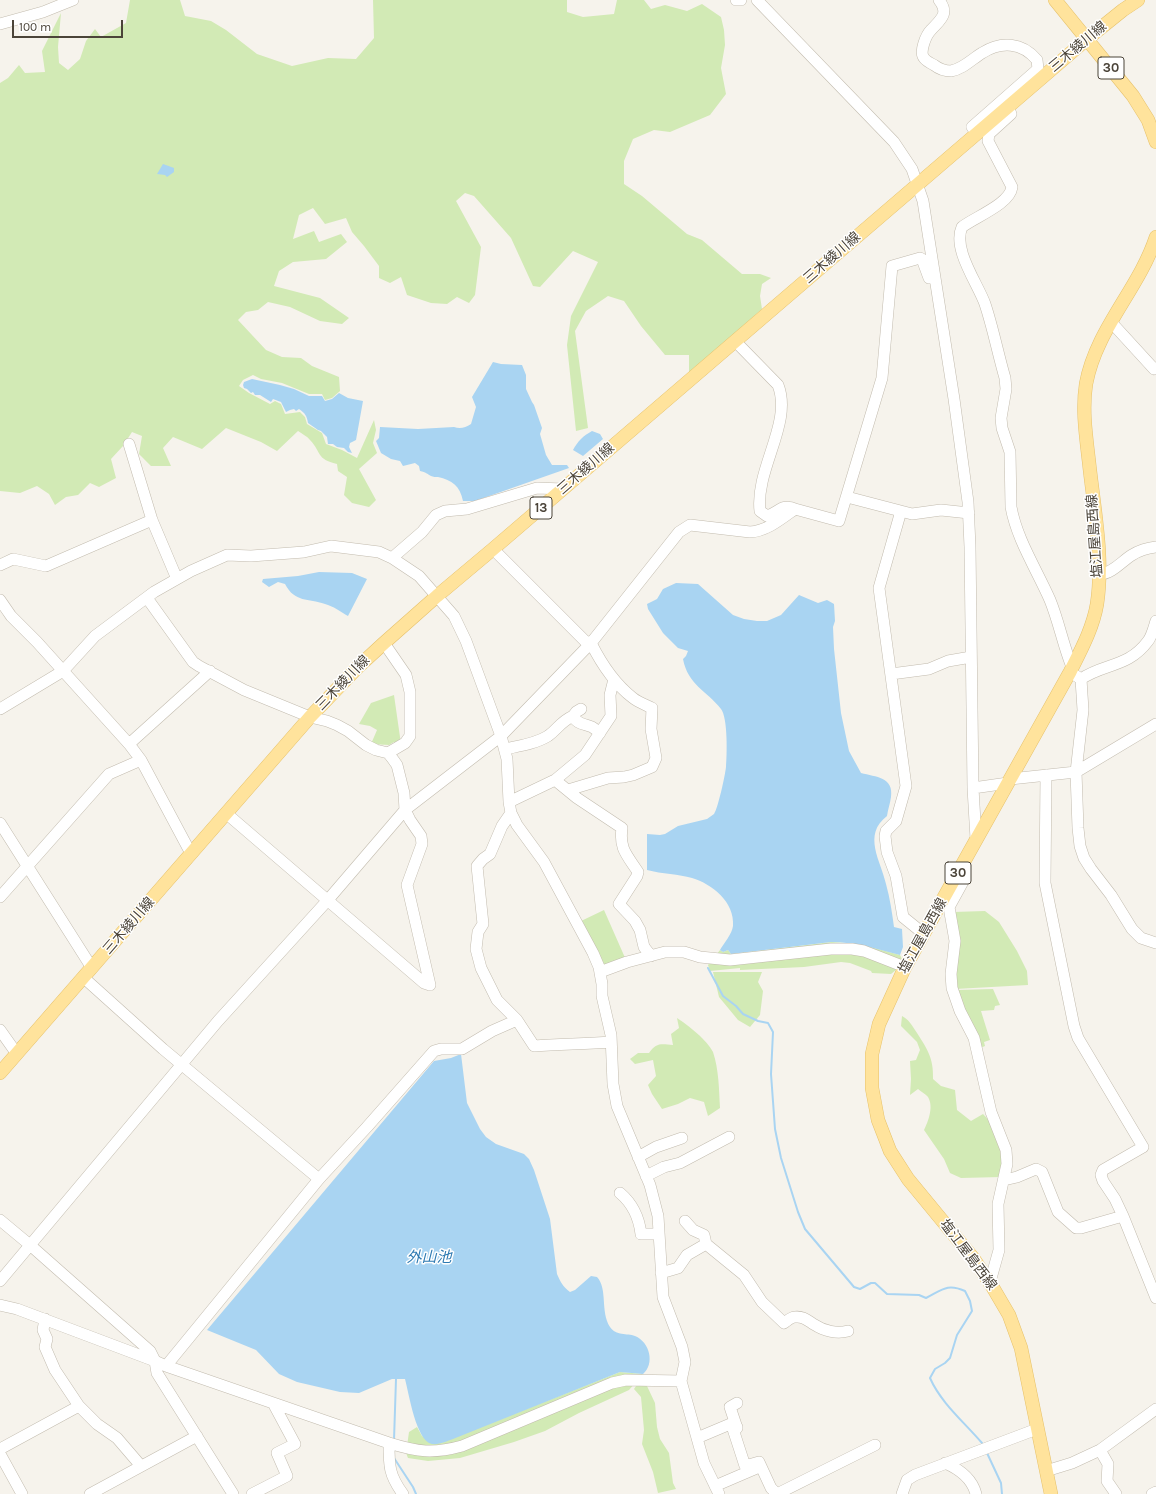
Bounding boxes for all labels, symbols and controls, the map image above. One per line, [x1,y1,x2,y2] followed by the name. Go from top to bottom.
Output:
[14,12,125,38] scale bar
[1046,18,1110,76] street label: 三木綾川線
[19,20,51,34] text: 100 m
[1098,57,1124,79] road number: 30
[800,229,864,287] street label: 三木綾川線
[554,440,618,498] street label: 三木綾川線
[1084,494,1106,578] street label: 塩江屋島西線
[530,497,552,519] road number: 13
[313,652,373,714] street label: 三木綾川線
[945,862,971,884] road number: 30
[100,894,158,958] street label: 三木綾川線
[895,895,951,977] street label: 塩江屋島西線
[936,1216,1000,1294] street label: 塩江屋島西線
[407,1249,451,1267] water label: 外山池

